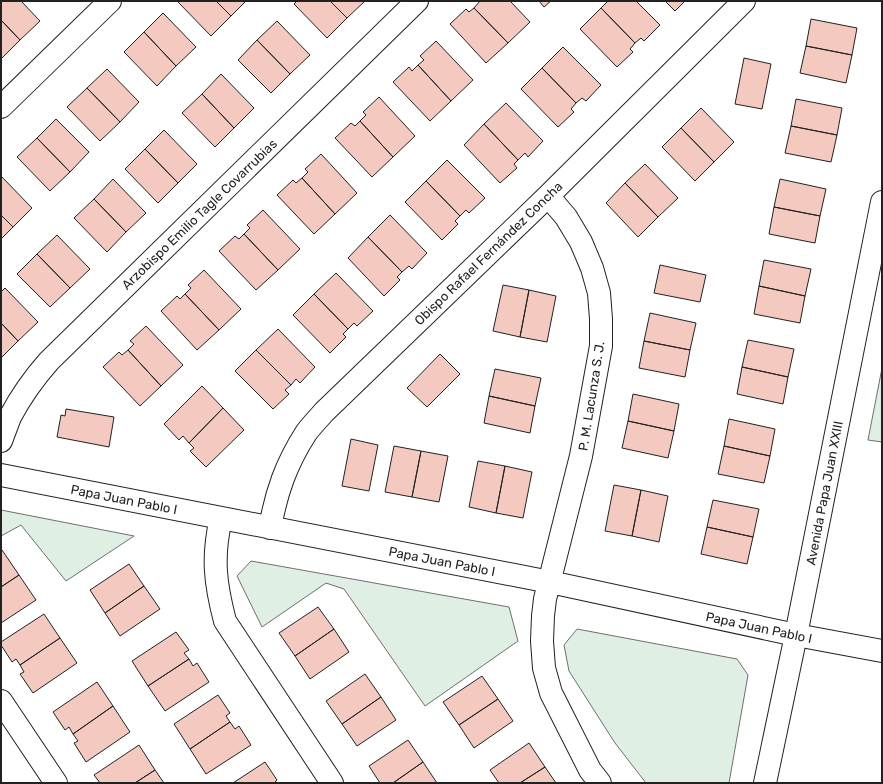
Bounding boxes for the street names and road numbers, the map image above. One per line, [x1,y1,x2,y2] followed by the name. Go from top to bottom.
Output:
[119,136,281,293] street label: Arzobispo Emilio Tagle Covarrubias
[411,179,565,328] street label: Obispo Rafael Fernández Concha
[575,340,608,452] street label: P. M. Lacunza S. J.
[803,420,846,566] street label: Avenida Papa Juan XXIII
[69,482,178,517] street label: Papa Juan Pablo I
[387,544,496,579] street label: Papa Juan Pablo I
[704,609,813,646] street label: Papa Juan Pablo I

